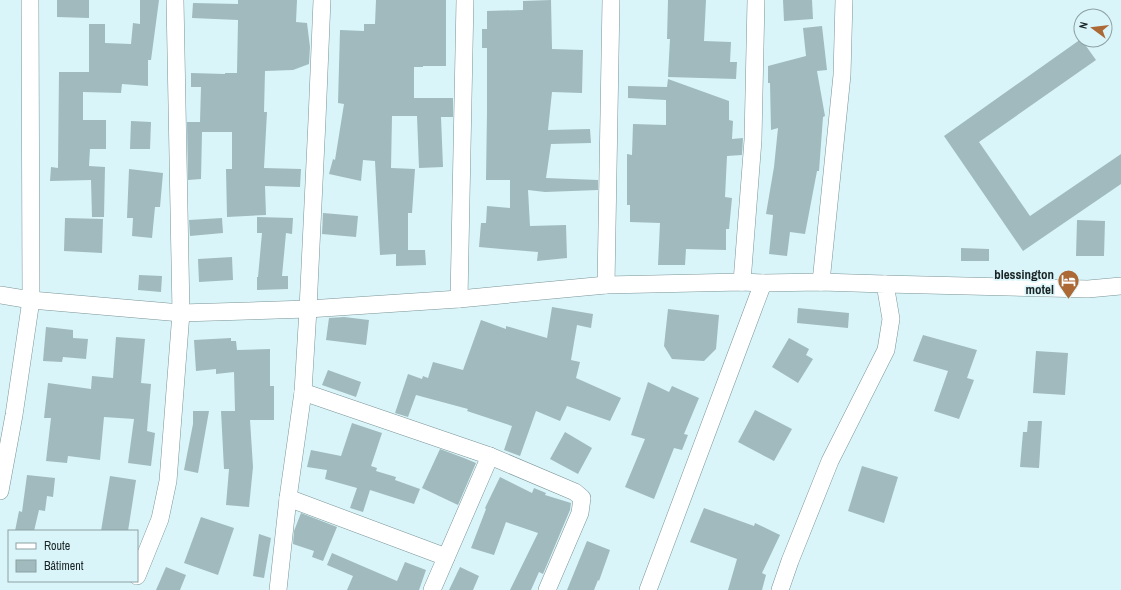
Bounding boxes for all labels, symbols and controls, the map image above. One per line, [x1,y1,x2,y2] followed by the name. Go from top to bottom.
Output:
[1073,8,1113,48] north arrow
[1076,20,1091,30] text: N
[994,266,1054,298] place label: blessington motel
[1056,268,1082,301] hotel icon: blessington motel
[8,530,138,582] legend
[44,538,70,554] text: Route
[44,558,84,574] text: Bâtiment

